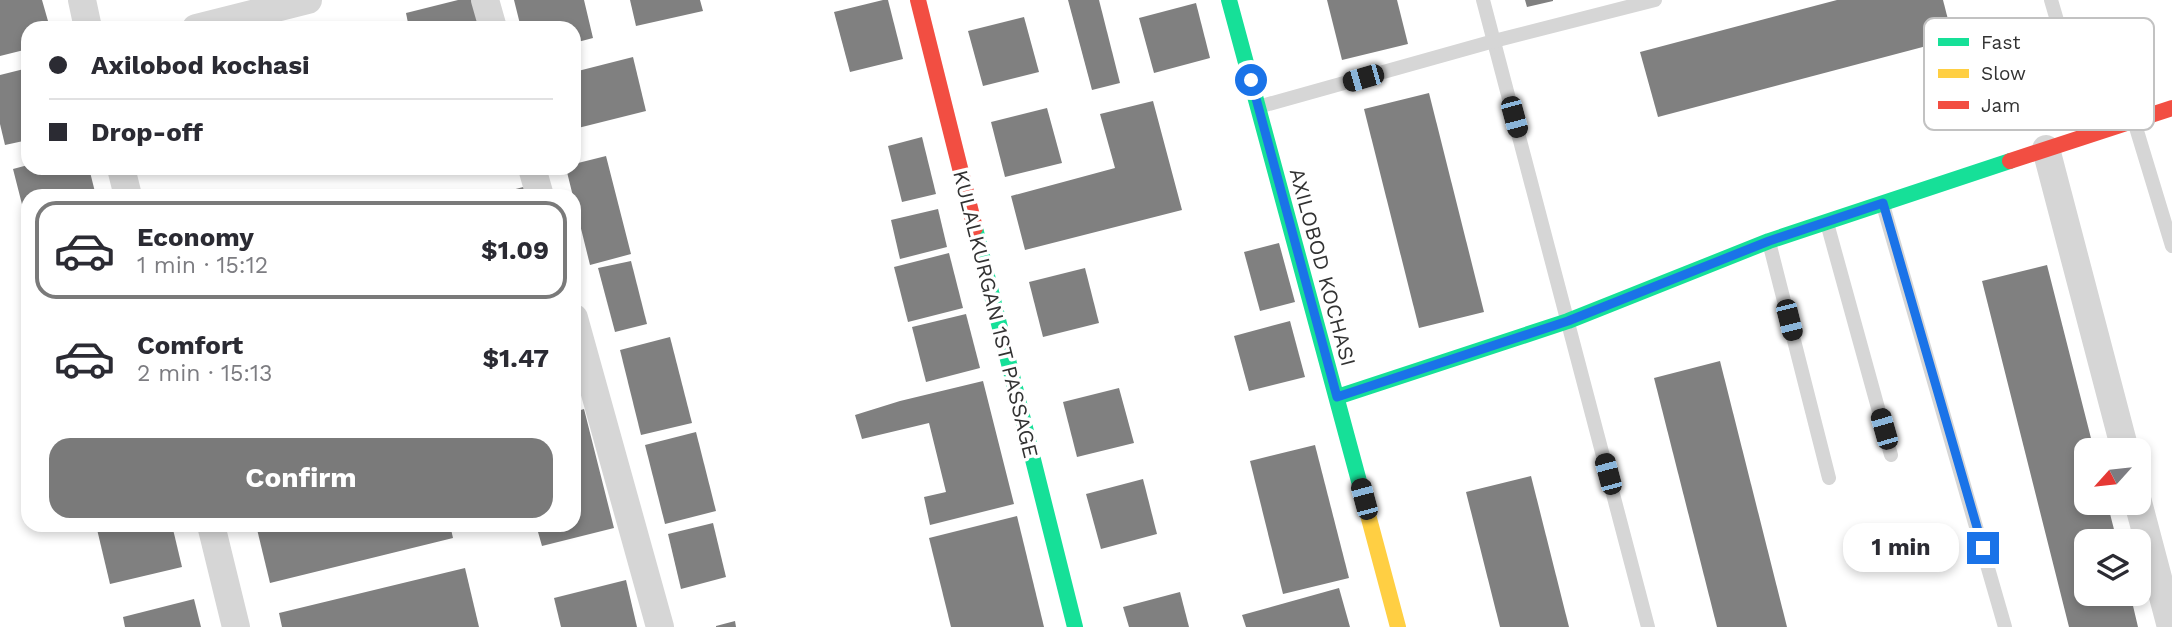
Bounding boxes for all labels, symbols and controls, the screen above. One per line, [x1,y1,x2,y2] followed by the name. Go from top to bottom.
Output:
[1924,18,2154,130] legend
[1981,31,2020,54] text: Fast
[91,50,310,80] text: Axilobod kochasi
[1340,62,1387,94] car
[1981,62,2026,85] text: Slow
[1235,64,1267,96] route start
[1499,94,1530,140] car
[1981,94,2020,117] text: Jam
[91,117,203,147] text: Drop-off
[1285,165,1361,369] street label: AXILOBOD KOCHASI
[948,167,1044,461] street label: KULALKURGAN 1ST PASSAGE
[53,219,116,282] icon: car
[137,222,254,252] text: Economy
[481,235,549,265] text: $1.09
[137,252,268,279] text: 1 min · 15:12
[1774,297,1805,343] car
[53,327,116,390] icon: car
[137,330,243,360] text: Comfort
[482,343,549,373] text: $1.47
[137,360,273,387] text: 2 min · 15:13
[1869,406,1900,452] car
[49,438,553,518] button: Confirm
[2074,438,2151,514] north arrow
[2074,438,2151,606] map controls
[1593,451,1624,497] car
[1349,476,1380,522] car
[1843,524,1958,572] callout: 1 min
[2074,529,2151,606] button: layers
[1967,532,1999,564] route end
[1871,534,1931,561] text: 1 min

